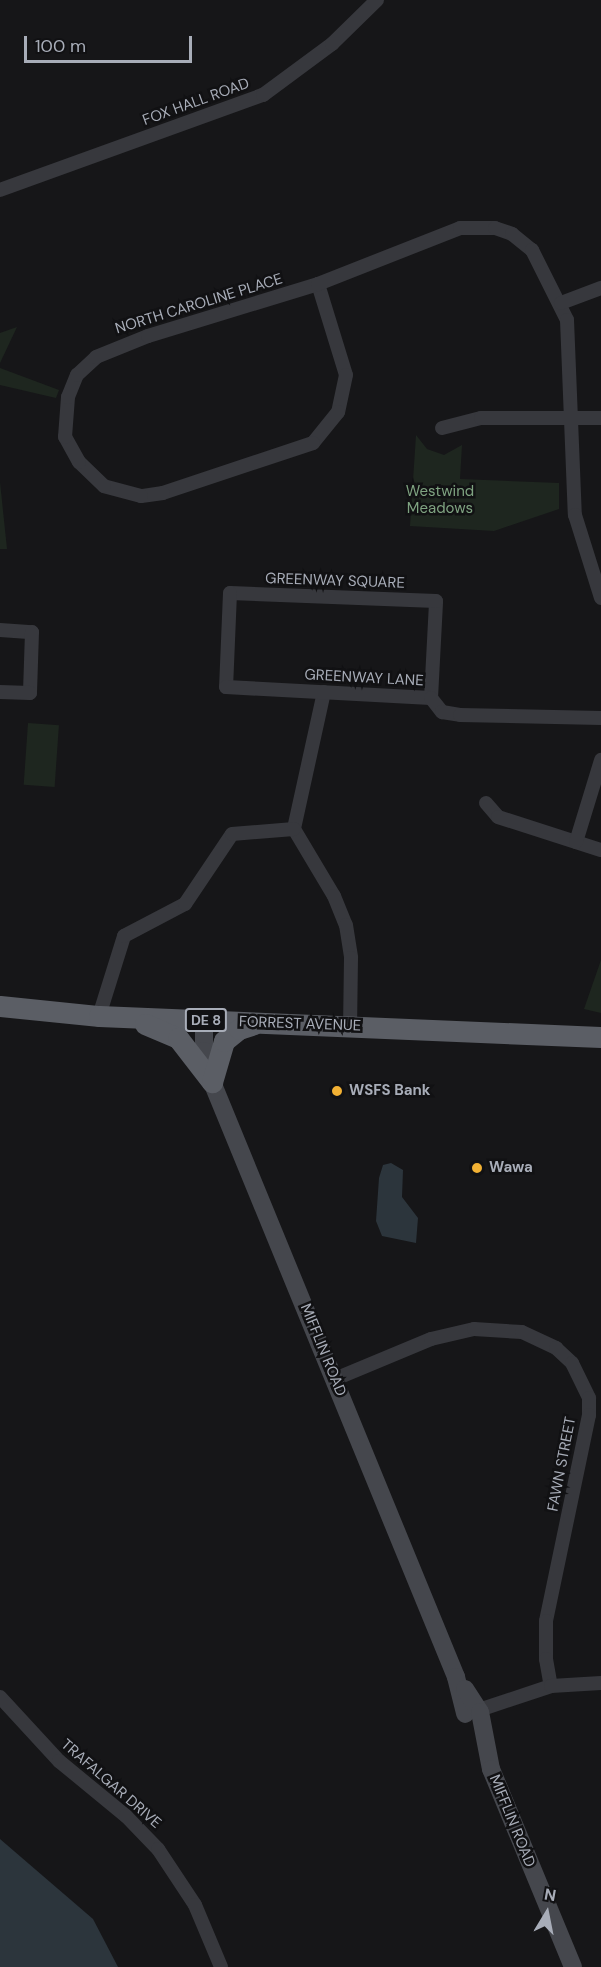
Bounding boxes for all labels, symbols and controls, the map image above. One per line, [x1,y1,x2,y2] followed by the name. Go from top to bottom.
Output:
[27,24,195,62] scale bar
[35,34,86,58] text: 100 m
[140,74,252,130] street label: FOX HALL ROAD
[113,270,285,338] street label: NORTH CAROLINE PLACE
[406,482,474,517] park label: Westwind Meadows
[265,570,405,592] street label: GREENWAY SQUARE
[304,666,424,690] street label: GREENWAY LANE
[184,1009,228,1031] road number: DE 8
[238,1013,362,1035] street label: FORREST AVENUE
[349,1082,430,1100] place label: WSFS Bank
[330,1084,344,1098] marker: WSFS Bank
[489,1159,533,1177] place label: Wawa
[470,1161,484,1175] marker: Wawa
[296,1301,350,1399] street label: MIFFLIN ROAD
[544,1415,580,1513] street label: FAWN STREET
[57,1736,165,1832] street label: TRAFALGAR DRIVE
[485,1772,539,1870] street label: MIFFLIN ROAD
[517,1883,577,1943] north arrow
[543,1883,558,1906] text: N

